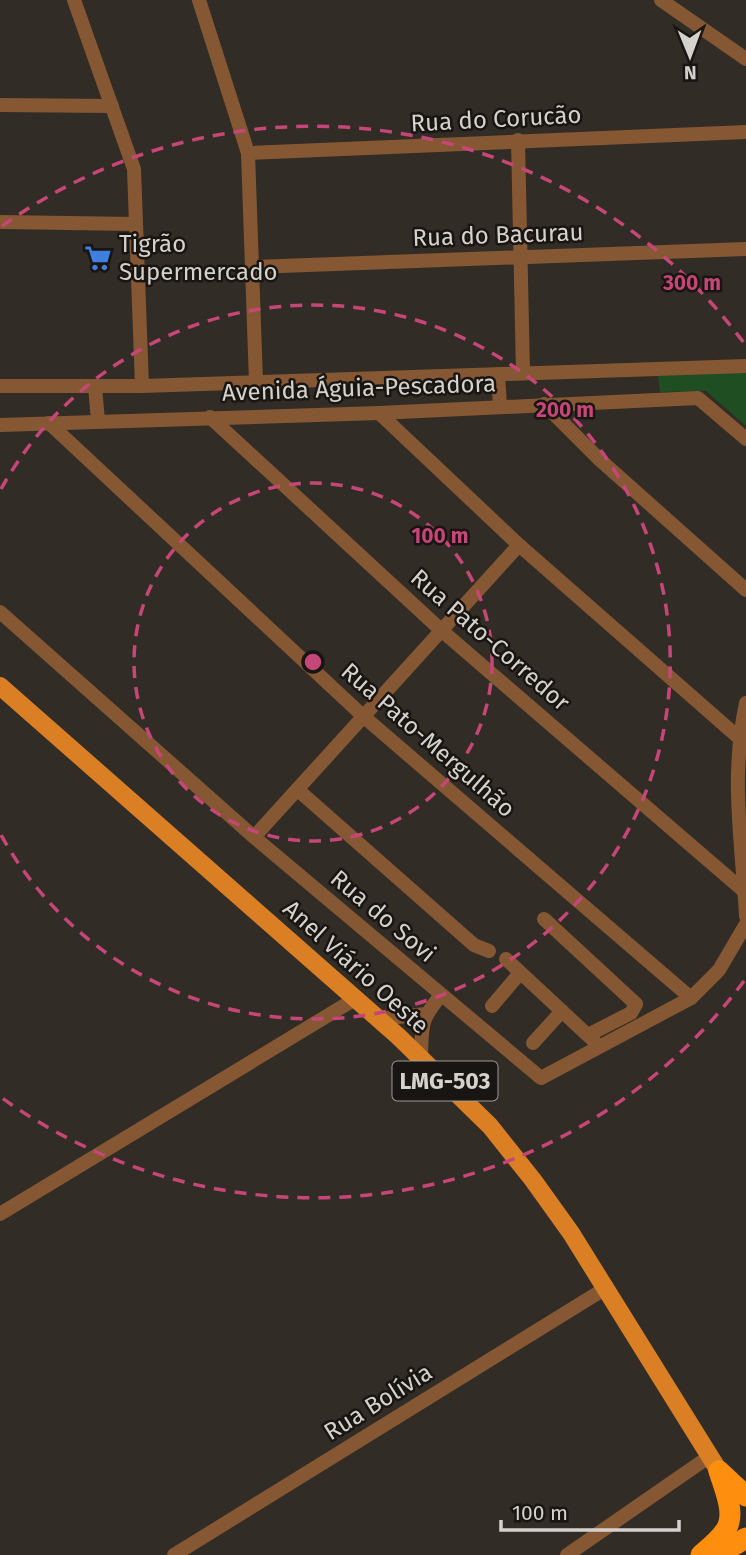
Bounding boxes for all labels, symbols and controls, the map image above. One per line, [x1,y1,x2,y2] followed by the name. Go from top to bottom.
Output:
[655,21,725,91] north arrow
[684,61,697,84] text: N
[410,101,582,137] street label: Rua do Corucão
[412,218,584,252] street label: Rua do Bacurau
[119,230,278,286] place label: Tigrão Supermercado
[83,243,113,273] supermarket icon: Tigrão Supermercado
[662,270,721,296] text: 300 m
[222,368,496,407] street label: Avenida Águia-Pescadora
[536,397,594,423] text: 200 m
[411,523,469,549] text: 100 m
[405,563,576,717] street label: Rua Pato-Corredor
[301,650,325,674] centre of rings
[336,657,520,823] street label: Rua Pato-Mergulhão
[325,864,441,968] street label: Rua do Sovi
[277,894,435,1040] street label: Anel Viário Oeste
[392,1062,498,1100] road number: LMG-503
[319,1358,437,1446] street label: Rua Bolívia
[501,1488,680,1532] scale bar
[512,1500,568,1526] text: 100 m

